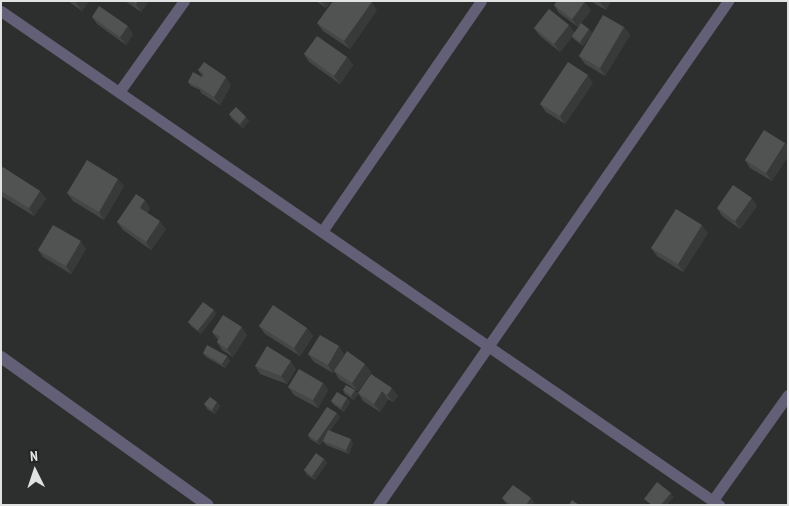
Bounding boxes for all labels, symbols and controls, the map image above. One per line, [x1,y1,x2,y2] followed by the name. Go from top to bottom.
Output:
[10,446,60,496] north arrow
[30,447,38,465] text: N

